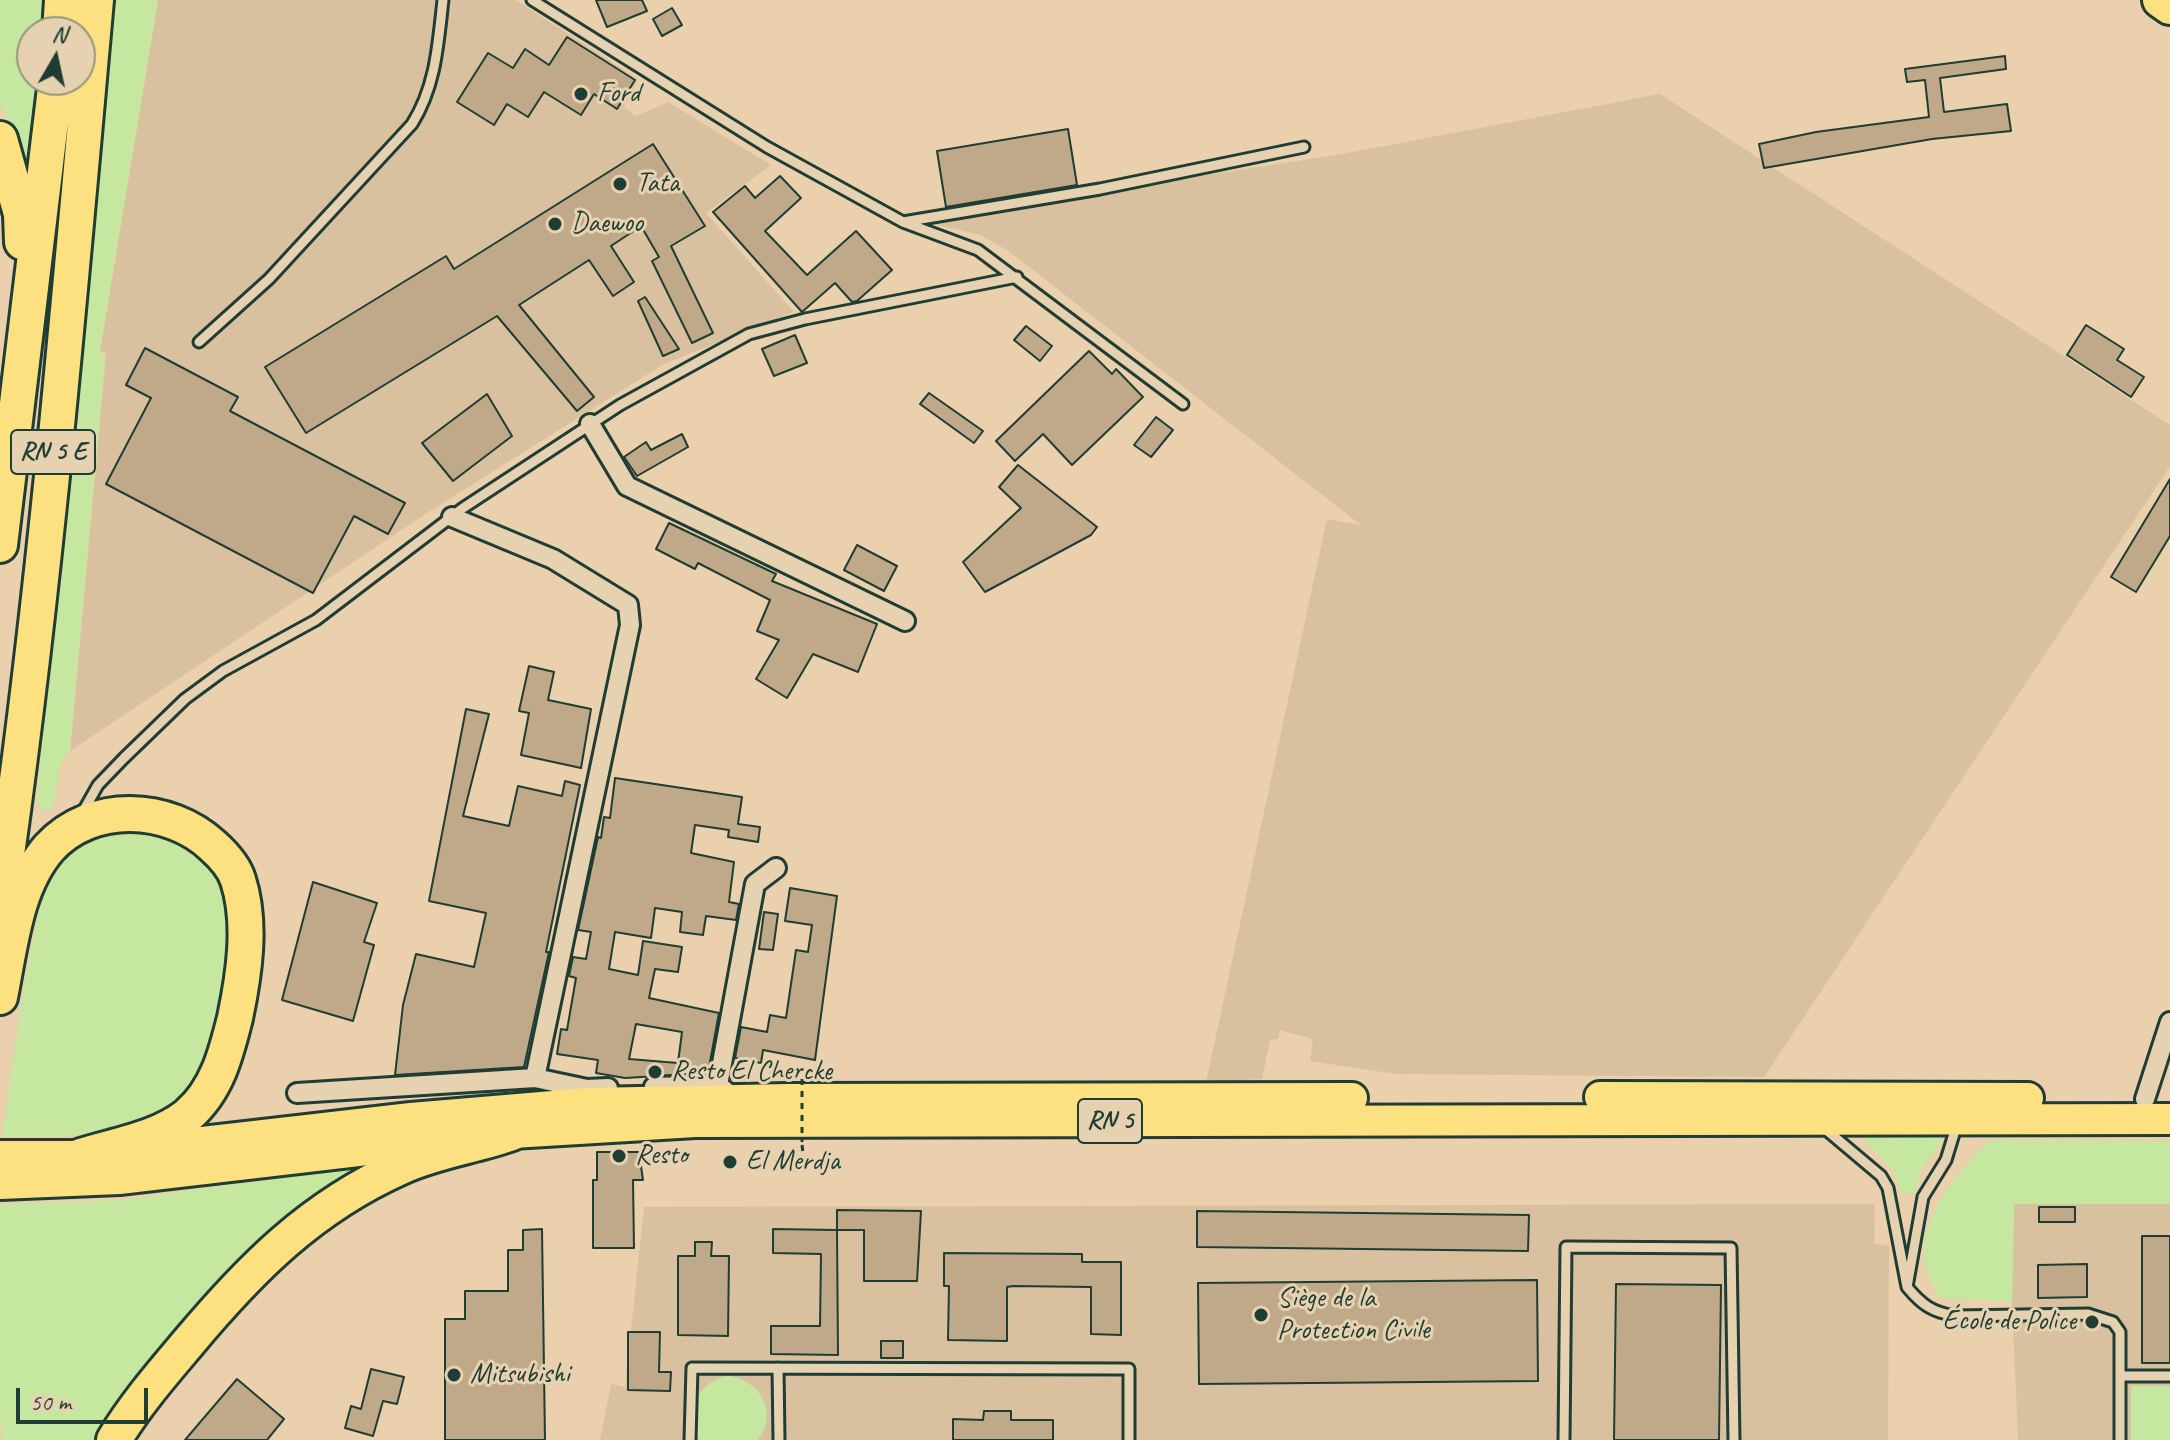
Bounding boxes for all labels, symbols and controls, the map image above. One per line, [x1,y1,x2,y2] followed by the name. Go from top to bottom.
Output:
[16,16,96,96] north arrow
[51,19,68,49] text: N
[597,77,640,111] place label: Ford
[572,85,590,103] marker: Ford
[636,167,679,201] place label: Tata
[611,175,629,193] marker: Tata
[571,207,643,241] place label: Daewoo
[546,215,564,233] marker: Daewoo
[11,430,95,474] road number: RN 5 E
[671,1055,832,1089] place label: Resto El Chercke
[646,1063,664,1081] marker: Resto El Chercke
[1078,1099,1142,1143] road number: RN 5
[635,1139,688,1173] place label: Resto
[746,1145,840,1179] place label: El Merdja
[610,1147,628,1165] marker: Resto
[721,1153,739,1171] marker: El Merdja
[1277,1282,1430,1348] place label: Siège de la Protection Civile
[1942,1305,2076,1339] place label: École de Police
[1252,1306,1270,1324] marker: Siège de la Protection Civile
[2083,1313,2101,1331] marker: École de Police
[470,1358,570,1392] place label: Mitsubishi
[445,1366,463,1384] marker: Mitsubishi
[20,1372,152,1422] scale bar
[30,1387,71,1417] text: 50 m

